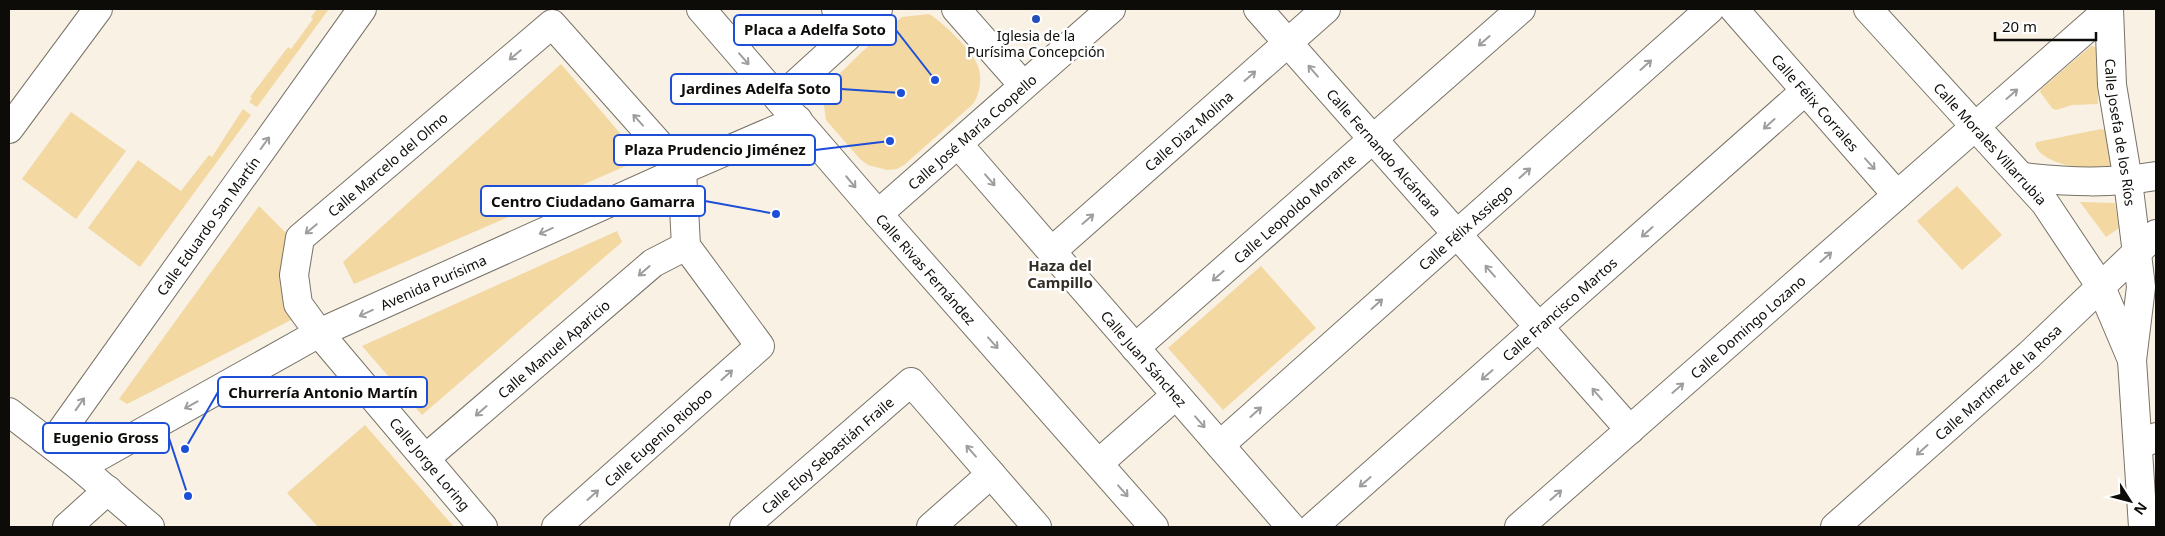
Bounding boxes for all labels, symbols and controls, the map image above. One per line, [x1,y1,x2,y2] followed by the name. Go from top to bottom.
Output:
[1995,10,2096,42] scale bar
[1030,13,1042,25] marker: Iglesia de la Purísima Concepción
[734,15,896,45] callout: Placa a Adelfa Soto
[2002,16,2037,36] text: 20 m
[744,19,886,39] text: Placa a Adelfa Soto
[967,26,1105,61] place label: Iglesia de la Purísima Concepción
[1478,35,1491,47] one-way arrow
[1768,49,1864,155] street label: Calle Félix Corrales
[508,50,521,61] one-way arrow
[739,52,750,65] one-way arrow
[2101,58,2141,207] street label: Calle Josefa de los Ríos
[1640,59,1653,71] one-way arrow
[1307,64,1319,77] one-way arrow
[903,70,1040,193] street label: Calle José María Coopello
[1243,71,1256,82] one-way arrow
[671,74,841,104] callout: Jardines Adelfa Soto
[679,78,831,98] text: Jardines Adelfa Soto
[1930,78,2051,209] street label: Calle Morales Villarrubia
[1323,84,1446,220] street label: Calle Fernando Alcántara
[1140,86,1237,175] street label: Calle Diaz Molina
[2005,88,2018,99] one-way arrow
[323,108,451,220] street label: Calle Marcelo del Olmo
[632,114,644,127] one-way arrow
[1762,118,1775,130] one-way arrow
[614,135,815,165] callout: Plaza Prudencio Jiménez
[260,136,270,150] one-way arrow
[624,139,806,159] text: Plaza Prudencio Jiménez
[1229,149,1360,267] street label: Calle Leopoldo Morante
[152,153,264,299] street label: Calle Eduardo San Martín
[1864,158,1876,171] one-way arrow
[1518,167,1531,179] one-way arrow
[984,174,996,187] one-way arrow
[845,175,856,188] one-way arrow
[1414,180,1516,274] street label: Calle Félix Assiego
[481,186,705,216] callout: Centro Ciudadano Gamarra
[491,191,695,211] text: Centro Ciudadano Gamarra
[872,209,981,329] street label: Calle Rivas Fernández
[1082,213,1095,224] one-way arrow
[305,223,318,234] one-way arrow
[1641,226,1654,238] one-way arrow
[539,227,554,237] one-way arrow
[377,250,489,314] street label: Avenida Purísima
[1820,251,1833,263] one-way arrow
[1498,253,1621,365] street label: Calle Francisco Martos
[1027,255,1093,292] district label: Haza del Campillo
[637,265,650,277] one-way arrow
[1484,265,1496,278] one-way arrow
[1211,270,1224,282] one-way arrow
[1686,271,1809,382] street label: Calle Domingo Lozano
[493,295,614,402] street label: Calle Manuel Aparicio
[1371,299,1384,310] one-way arrow
[1097,306,1192,411] street label: Calle Juan Sánchez
[359,309,374,318] one-way arrow
[1930,320,2065,444] street label: Calle Martínez de la Rosa
[987,336,998,349] one-way arrow
[721,369,734,381] one-way arrow
[1480,369,1493,381] one-way arrow
[218,377,427,407] callout: Churrería Antonio Martín
[228,382,418,402] text: Churrería Antonio Martín
[1671,382,1684,393] one-way arrow
[600,383,716,491] street label: Calle Eugenio Rioboo
[1592,387,1603,400] one-way arrow
[757,392,897,518] street label: Calle Eloy Sebastián Fraile
[75,397,85,411] one-way arrow
[185,400,199,410] one-way arrow
[474,405,487,417] one-way arrow
[1249,407,1262,418] one-way arrow
[385,413,475,515] street label: Calle Jorge Loring
[1194,415,1205,428] one-way arrow
[43,423,169,453] callout: Eugenio Gross
[53,427,159,447] text: Eugenio Gross
[1916,444,1929,456] one-way arrow
[965,445,976,458] one-way arrow
[1358,476,1371,488] one-way arrow
[2105,476,2155,526] north arrow
[1117,485,1129,498] one-way arrow
[586,489,599,501] one-way arrow
[1549,489,1562,501] one-way arrow
[2130,499,2152,519] text: N

